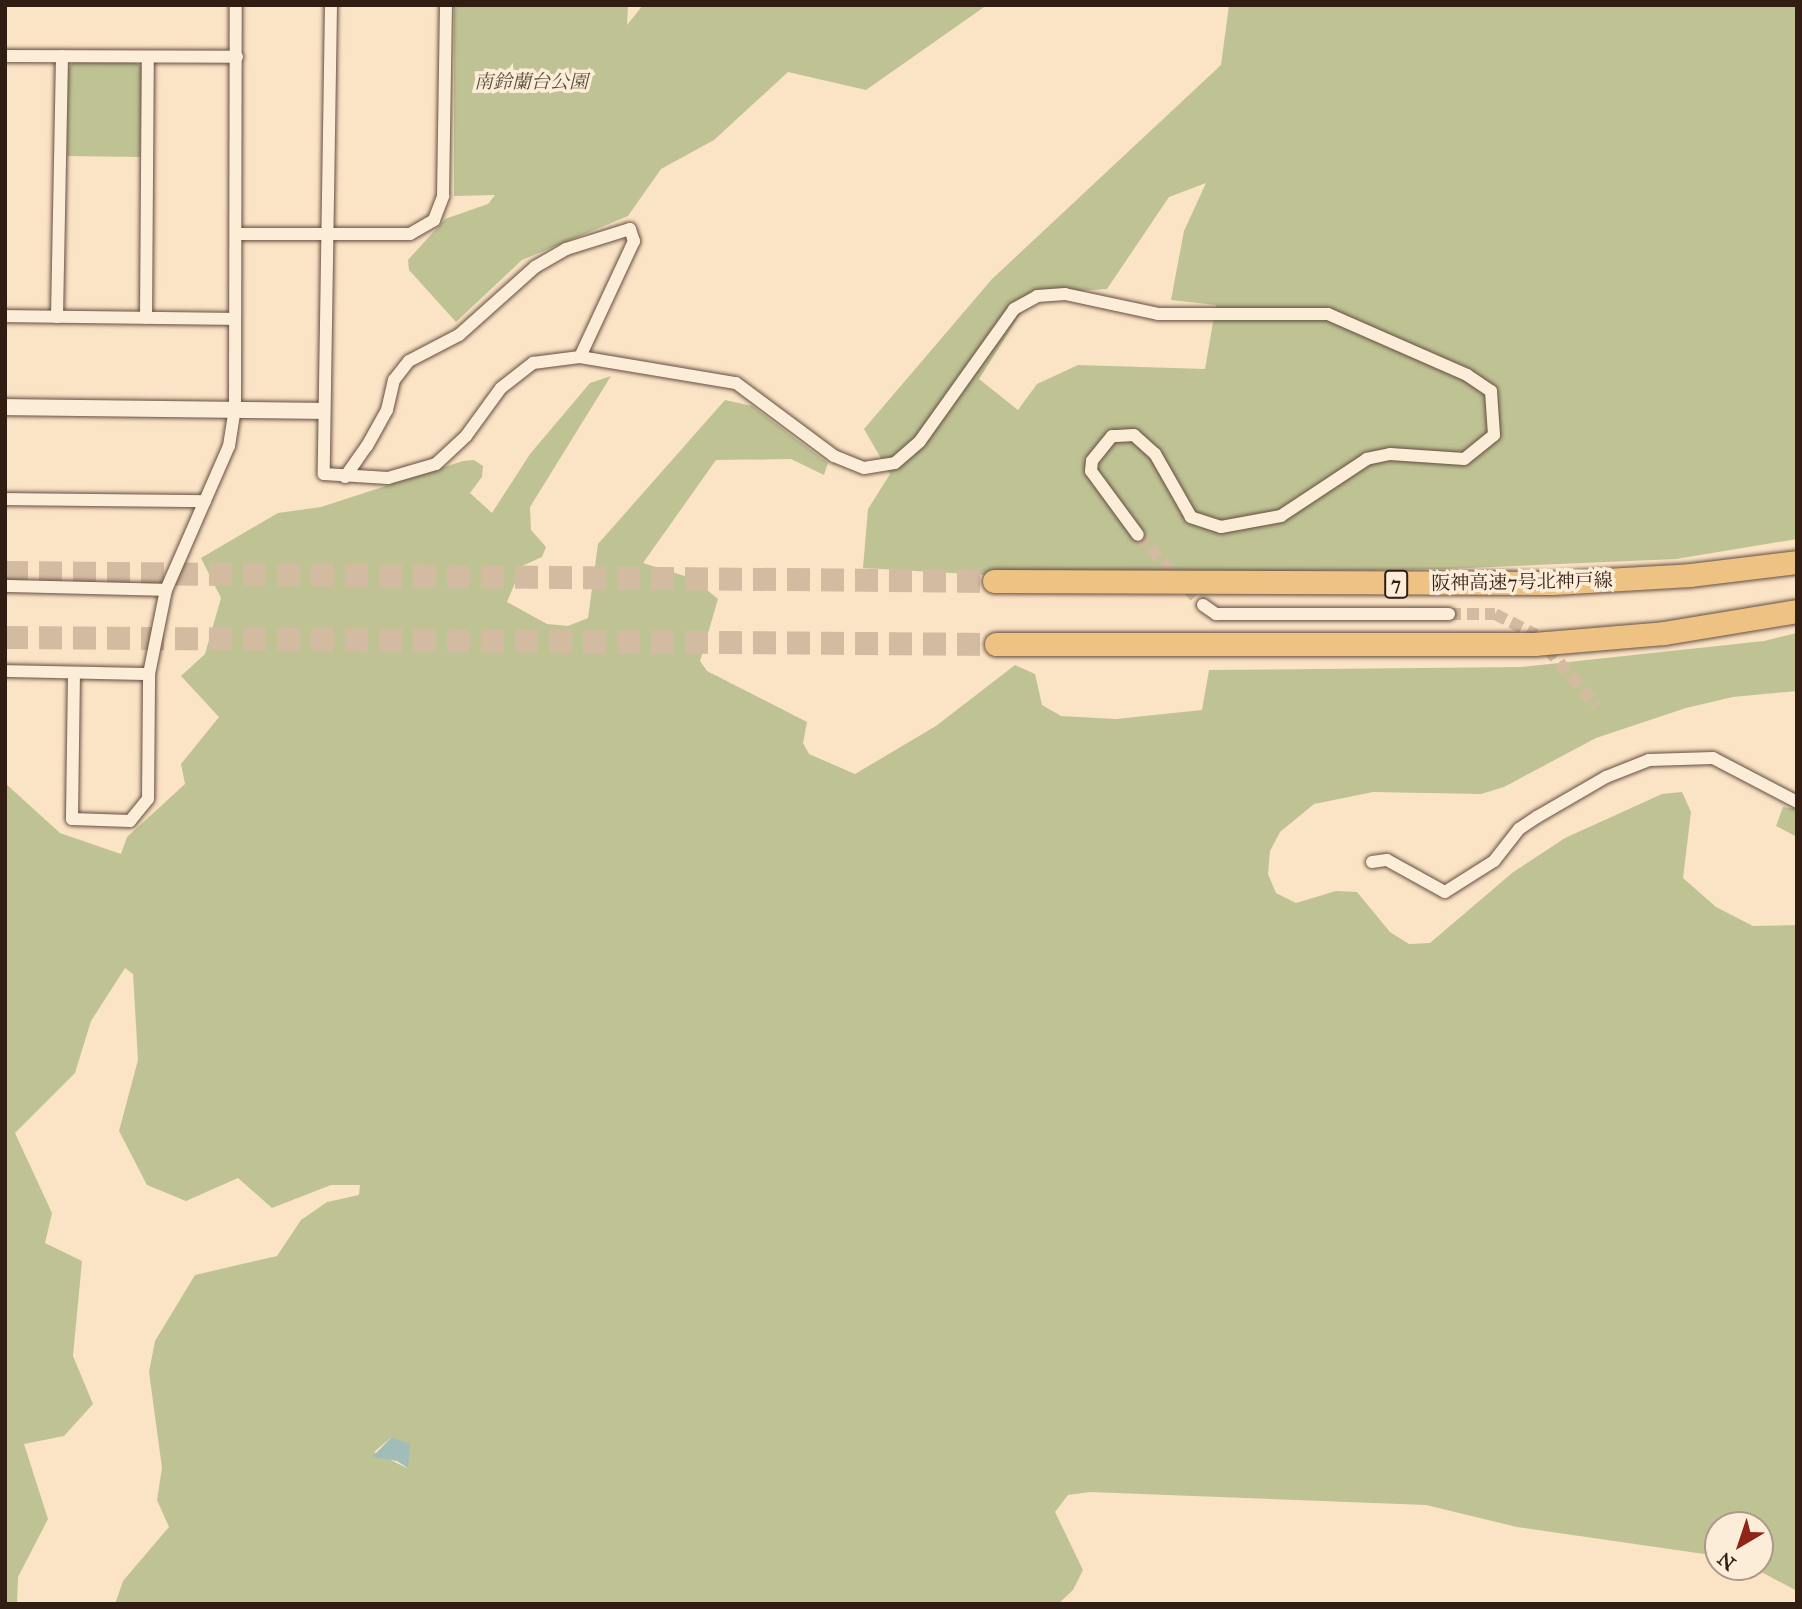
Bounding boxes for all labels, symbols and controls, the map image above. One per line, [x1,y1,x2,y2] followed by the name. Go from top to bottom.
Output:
[474,71,588,93] park label: 南鈴蘭台公園
[1431,569,1613,595] street label: 阪神高速7号北神戸線
[1384,570,1408,598] road number: 7
[1704,1511,1774,1581] north arrow
[1713,1547,1740,1575] text: N

